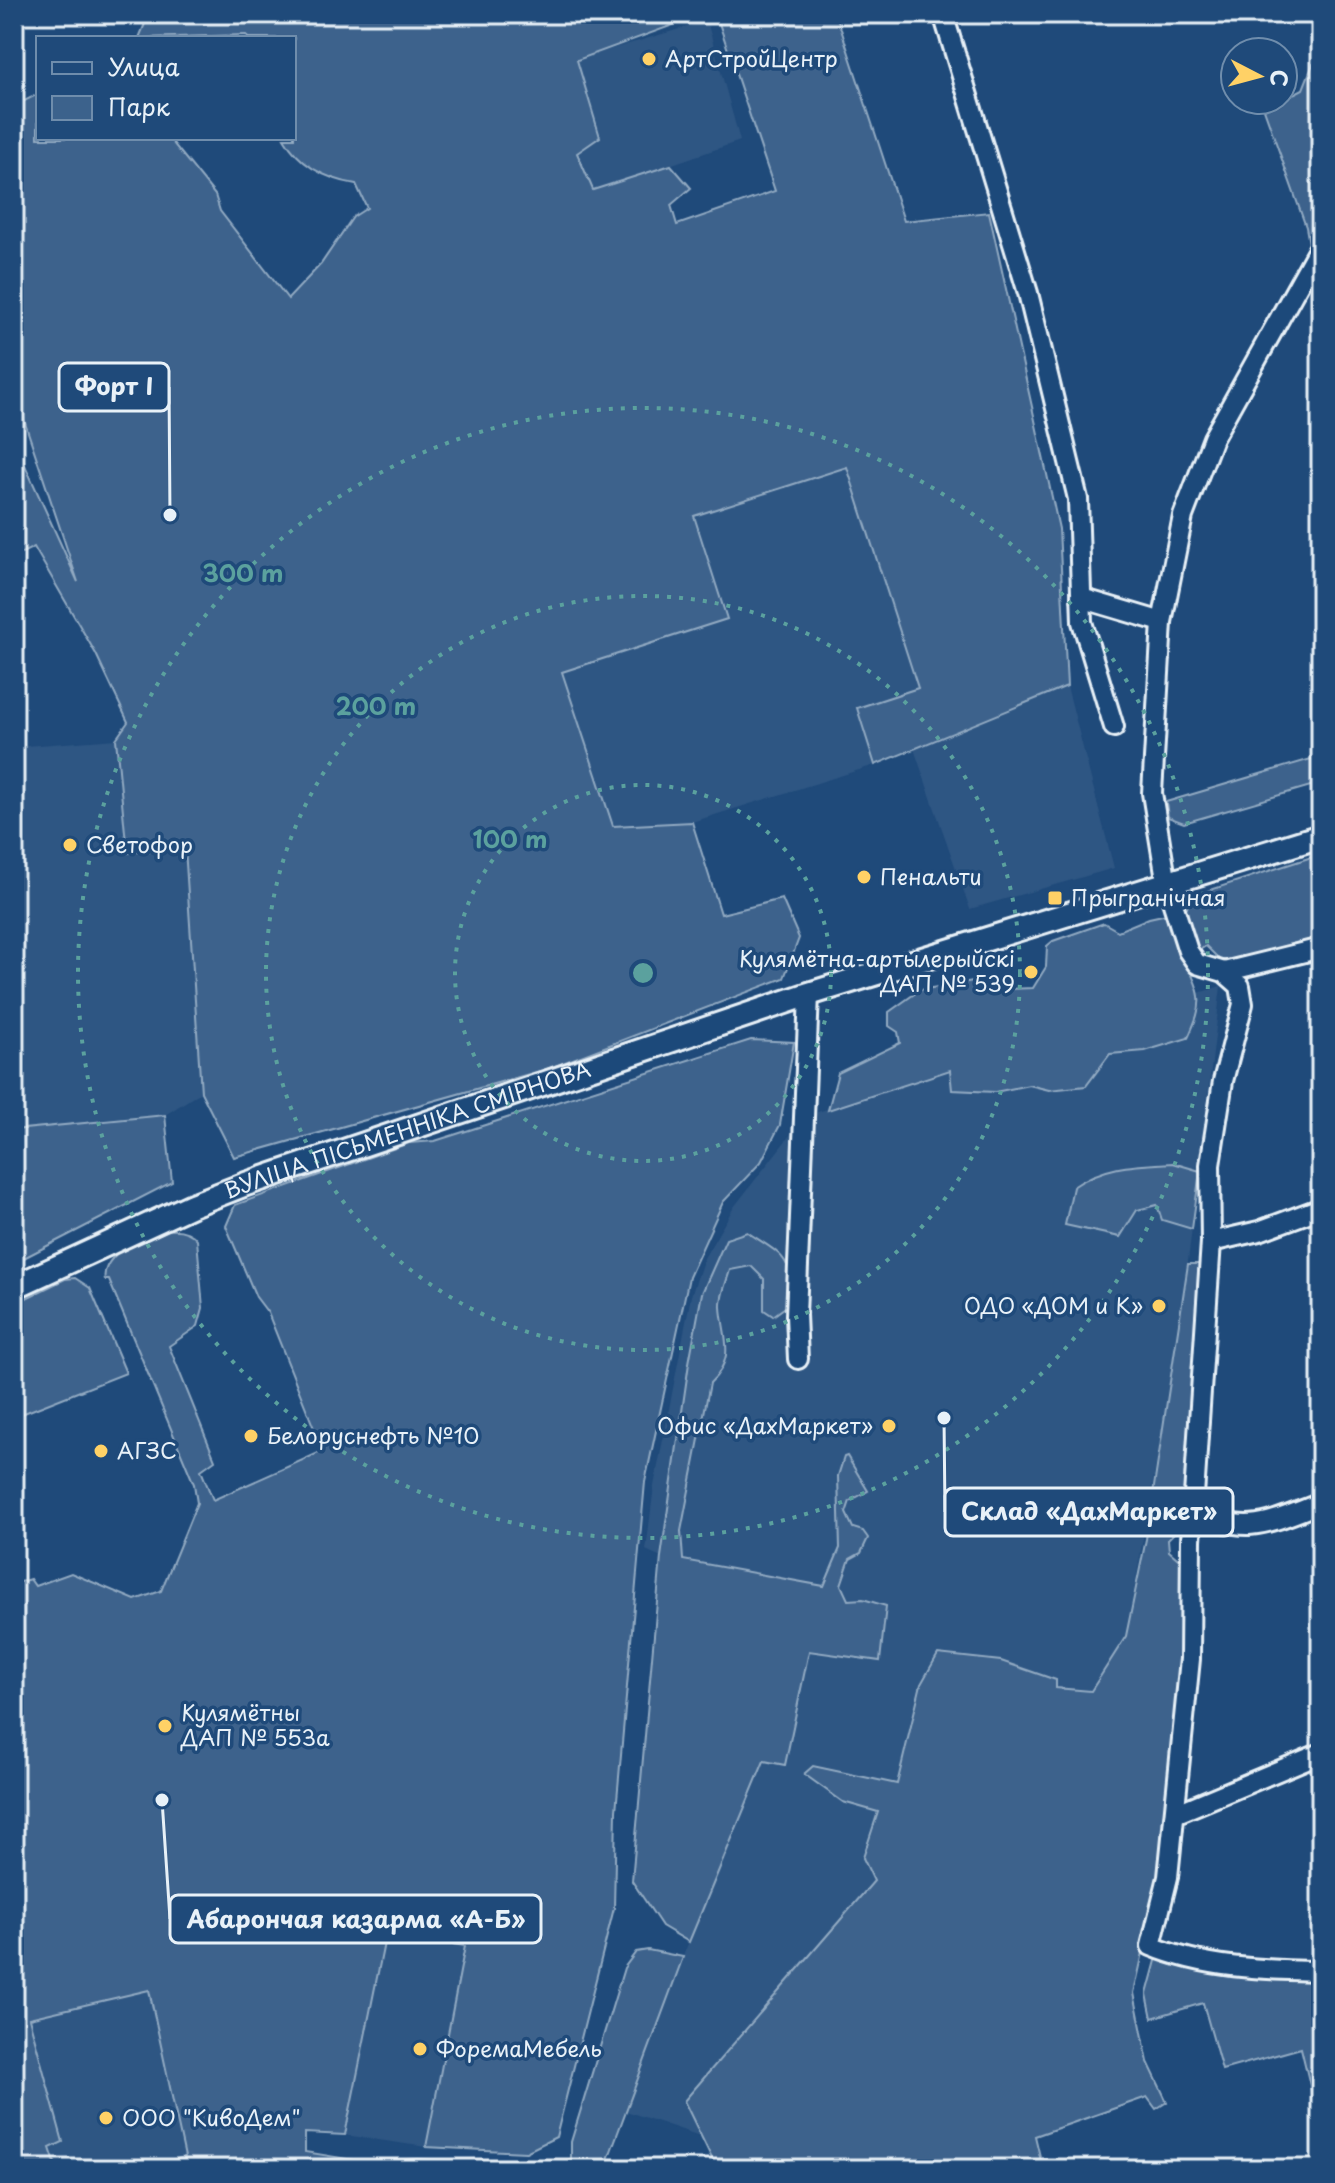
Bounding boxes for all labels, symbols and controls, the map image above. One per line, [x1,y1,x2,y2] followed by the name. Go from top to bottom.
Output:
[36,36,296,140] legend
[1219,36,1299,116] north arrow
[665,41,838,74] place label: АртСтройЦентр
[108,48,180,84] text: Улица
[640,50,658,68] marker: АртСтройЦентр
[1263,68,1298,88] text: С
[108,88,171,124] text: Парк
[59,363,169,411] callout: Форт I
[75,367,153,403] text: Форт I
[202,554,284,590] text: 300 m
[336,687,416,723] text: 200 m
[473,820,547,856] text: 100 m
[86,827,193,860] place label: Светофор
[61,836,79,854] marker: Светофор
[880,859,982,892] place label: Пенальти
[855,868,873,886] marker: Пенальти
[1071,880,1226,913] place label: Прыгранічная
[1046,889,1064,907] marker: Прыгранічная
[739,941,1015,999] place label: Кулямётна-артылерыйскі ДАП № 539
[629,959,657,987] centre of rings
[1022,963,1040,981] marker: Кулямётна-артылерыйскі ДАП № 539
[219,1051,594,1206] street label: ВУЛІЦА ПІСЬМЕННІКА СМІРНОВА
[964,1288,1143,1321] place label: ОДО «ДОМ и К»
[1150,1297,1168,1315] marker: ОДО «ДОМ и К»
[657,1408,873,1441] place label: Офис «ДахМаркет»
[880,1417,898,1435] marker: Офис «ДахМаркет»
[267,1418,479,1451] place label: Белоруснефть №10
[242,1427,260,1445] marker: Белоруснефть №10
[117,1433,177,1466] place label: АГЗС
[92,1442,110,1460] marker: АГЗС
[945,1488,1233,1536] callout: Склад «ДахМаркет»
[961,1492,1217,1528] text: Склад «ДахМаркет»
[180,1695,330,1753] place label: Кулямётны ДАП № 553а
[156,1717,174,1735] marker: Кулямётны ДАП № 553а
[170,1895,541,1943] callout: Абарончая казарма «А-Б»
[186,1900,525,1936] text: Абарончая казарма «А-Б»
[436,2031,602,2064] place label: ФоремаМебель
[411,2040,429,2058] marker: ФоремаМебель
[122,2100,301,2133] place label: ООО "КивоДем"
[97,2109,115,2127] marker: ООО "КивоДем"

